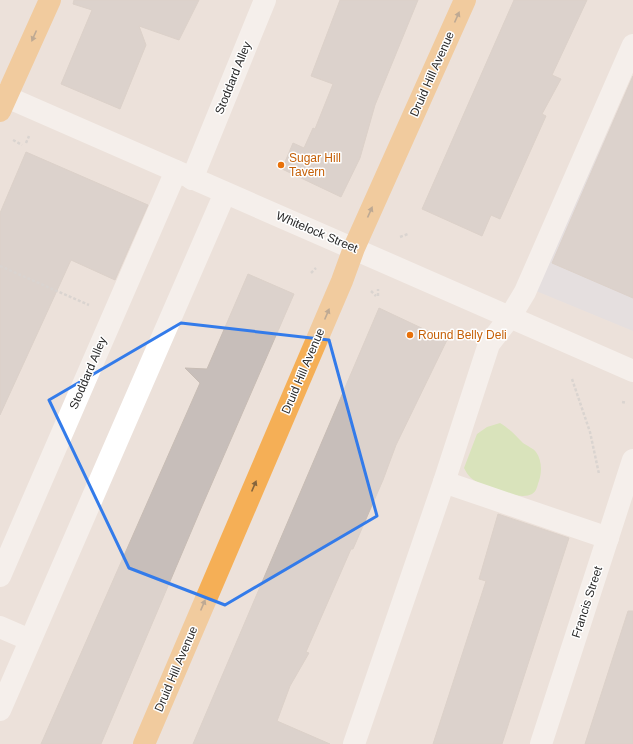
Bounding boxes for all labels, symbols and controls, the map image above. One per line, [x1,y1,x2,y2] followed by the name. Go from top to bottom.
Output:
[454,11,460,22] one-way arrow
[407,29,457,119] street label: Druid Hill Avenue
[30,30,36,42] one-way arrow
[212,40,254,116] street label: Stoddard Alley
[289,151,341,179] place label: Sugar Hill Tavern
[276,160,286,170] marker: Sugar Hill Tavern
[367,207,373,218] one-way arrow
[274,208,361,256] street label: Whitelock Street
[325,308,331,320] one-way arrow
[279,326,328,416] street label: Druid Hill Avenue
[418,328,507,342] place label: Round Belly Deli
[405,330,415,340] marker: Round Belly Deli
[66,335,110,411] street label: Stoddard Alley
[252,479,258,491] one-way arrow
[569,564,605,640] street label: Francis Street
[201,599,207,611] one-way arrow
[152,624,201,714] street label: Druid Hill Avenue

